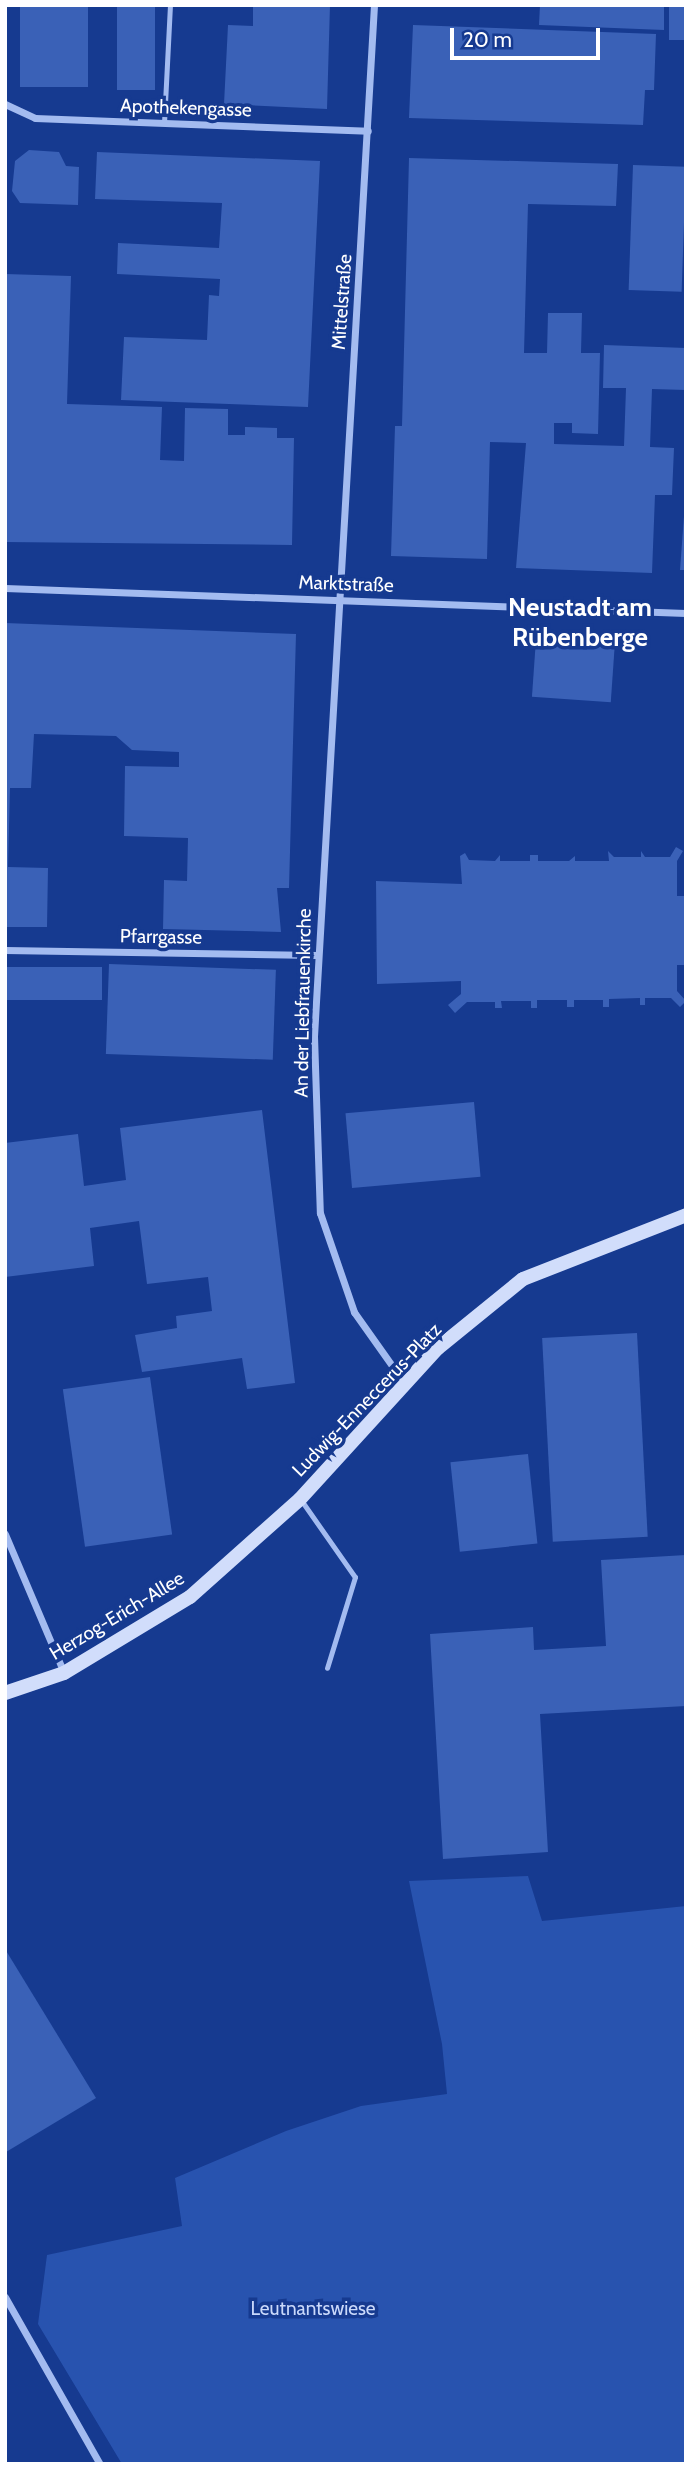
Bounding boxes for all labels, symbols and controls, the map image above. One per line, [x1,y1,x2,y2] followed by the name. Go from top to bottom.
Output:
[453,14,604,58] scale bar
[463,27,512,52] text: 20 m
[120,94,252,122] street label: Apothekengasse
[327,253,357,351] street label: Mittelstraße
[298,571,394,597] street label: Marktstraße
[508,592,652,654] district label: Neustadt am Rübenberge
[290,908,316,1098] street label: An der Liebfrauenkirche
[120,925,202,949] street label: Pfarrgasse
[288,1318,446,1482] street label: Ludwig-Enneccerus-Platz
[46,1567,188,1665] street label: Herzog-Erich-Allee
[250,2298,376,2320] park label: Leutnantswiese

